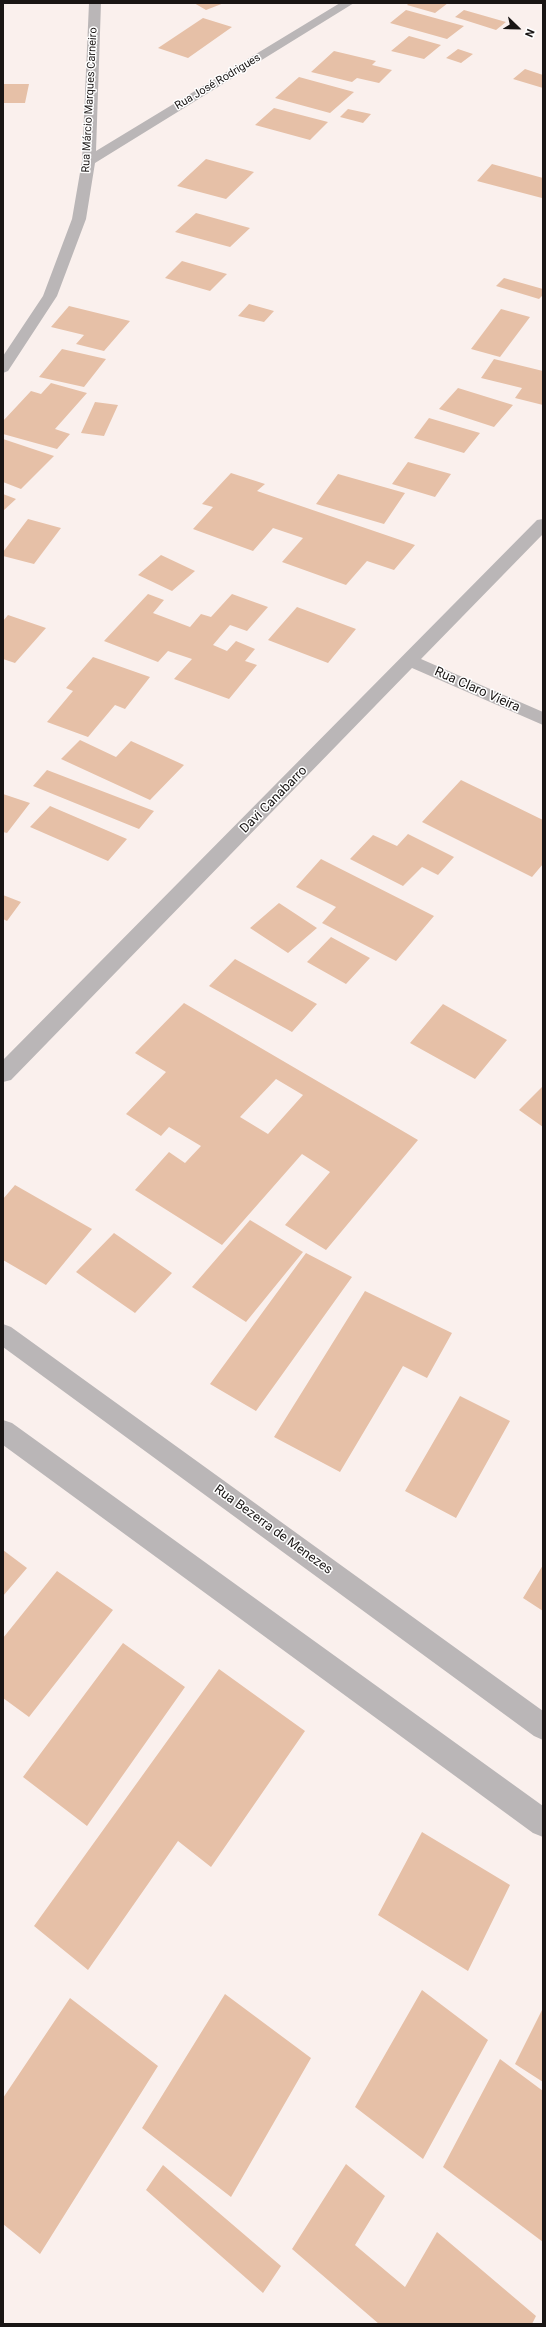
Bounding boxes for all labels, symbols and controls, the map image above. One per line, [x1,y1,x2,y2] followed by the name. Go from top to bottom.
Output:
[498,8,538,48] north arrow
[80,27,100,173] street label: Rua Márcio Marques Carneiro
[522,27,537,39] text: N
[173,51,263,113] street label: Rua José Rodrigues
[432,664,522,716] street label: Rua Claro Vieira
[237,763,311,837] street label: Davi Canabarro
[211,1482,335,1578] street label: Rua Bezerra de Menezes

